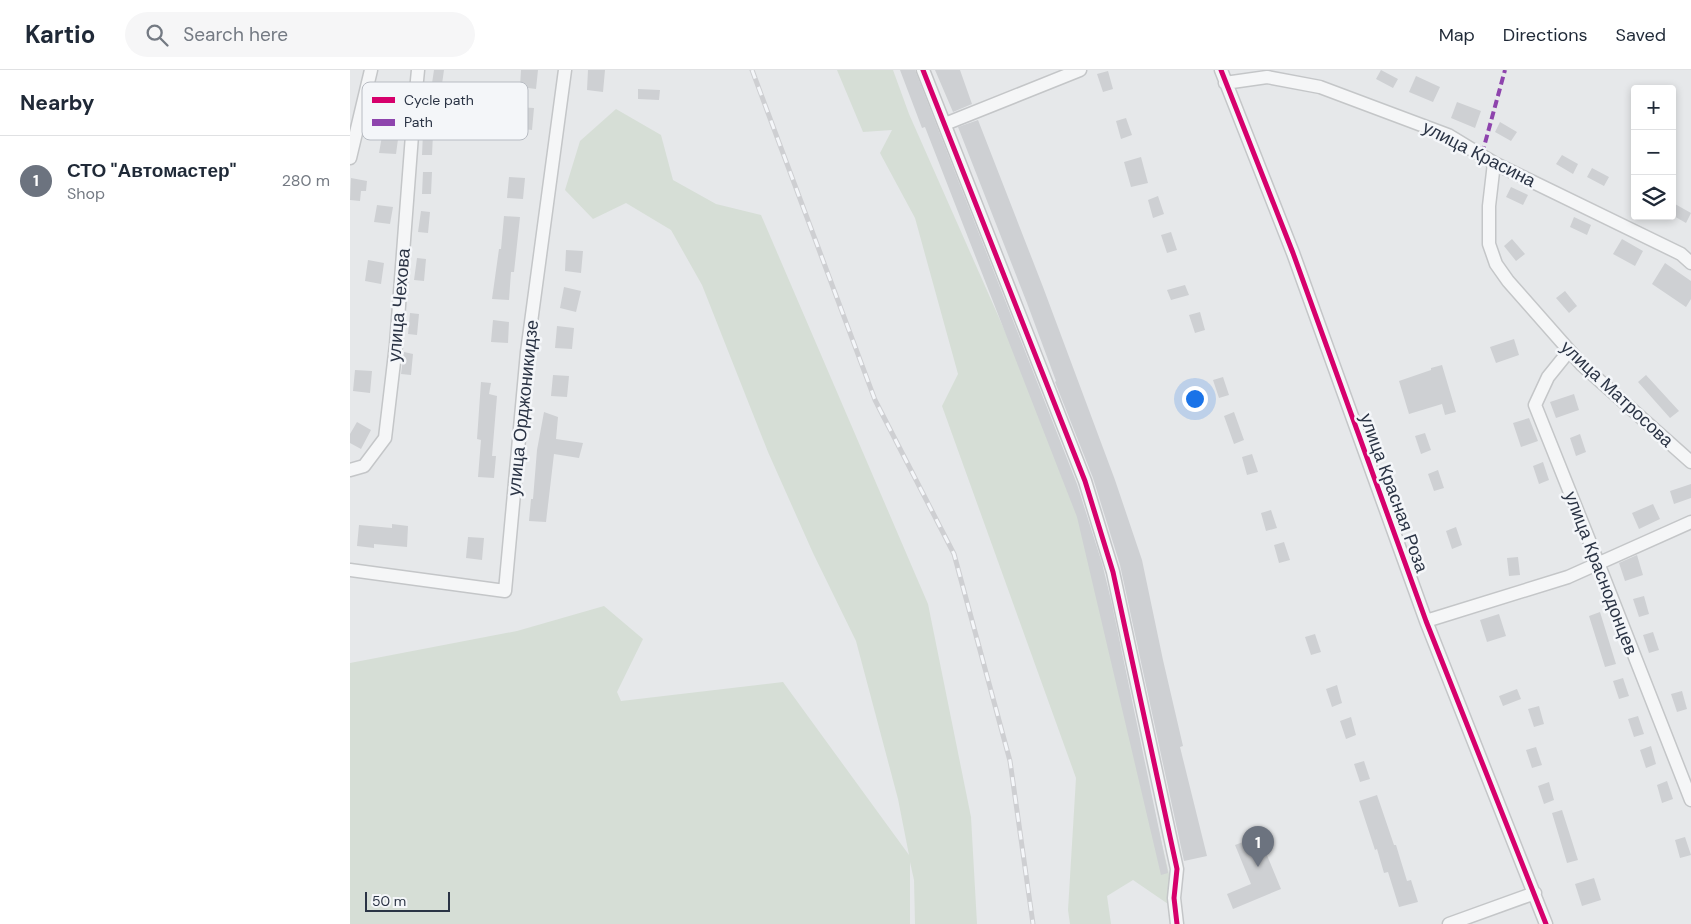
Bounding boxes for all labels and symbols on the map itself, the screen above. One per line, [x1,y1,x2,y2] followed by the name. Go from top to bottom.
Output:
[362,82,528,140] legend
[404,91,474,109] text: Cycle path
[404,113,433,131] text: Path
[1418,115,1540,193] street label: улица Красина
[382,246,416,363] street label: улица Чехова
[502,319,544,497] street label: улица Орджоникидзе
[1555,335,1679,453] street label: улица Матросова
[1182,386,1208,412] your location
[1354,410,1434,577] street label: улица Красная Роза
[1559,488,1643,658] street label: улица Краснодонцев
[1242,826,1274,867] pin: 1
[365,889,450,912] scale bar

